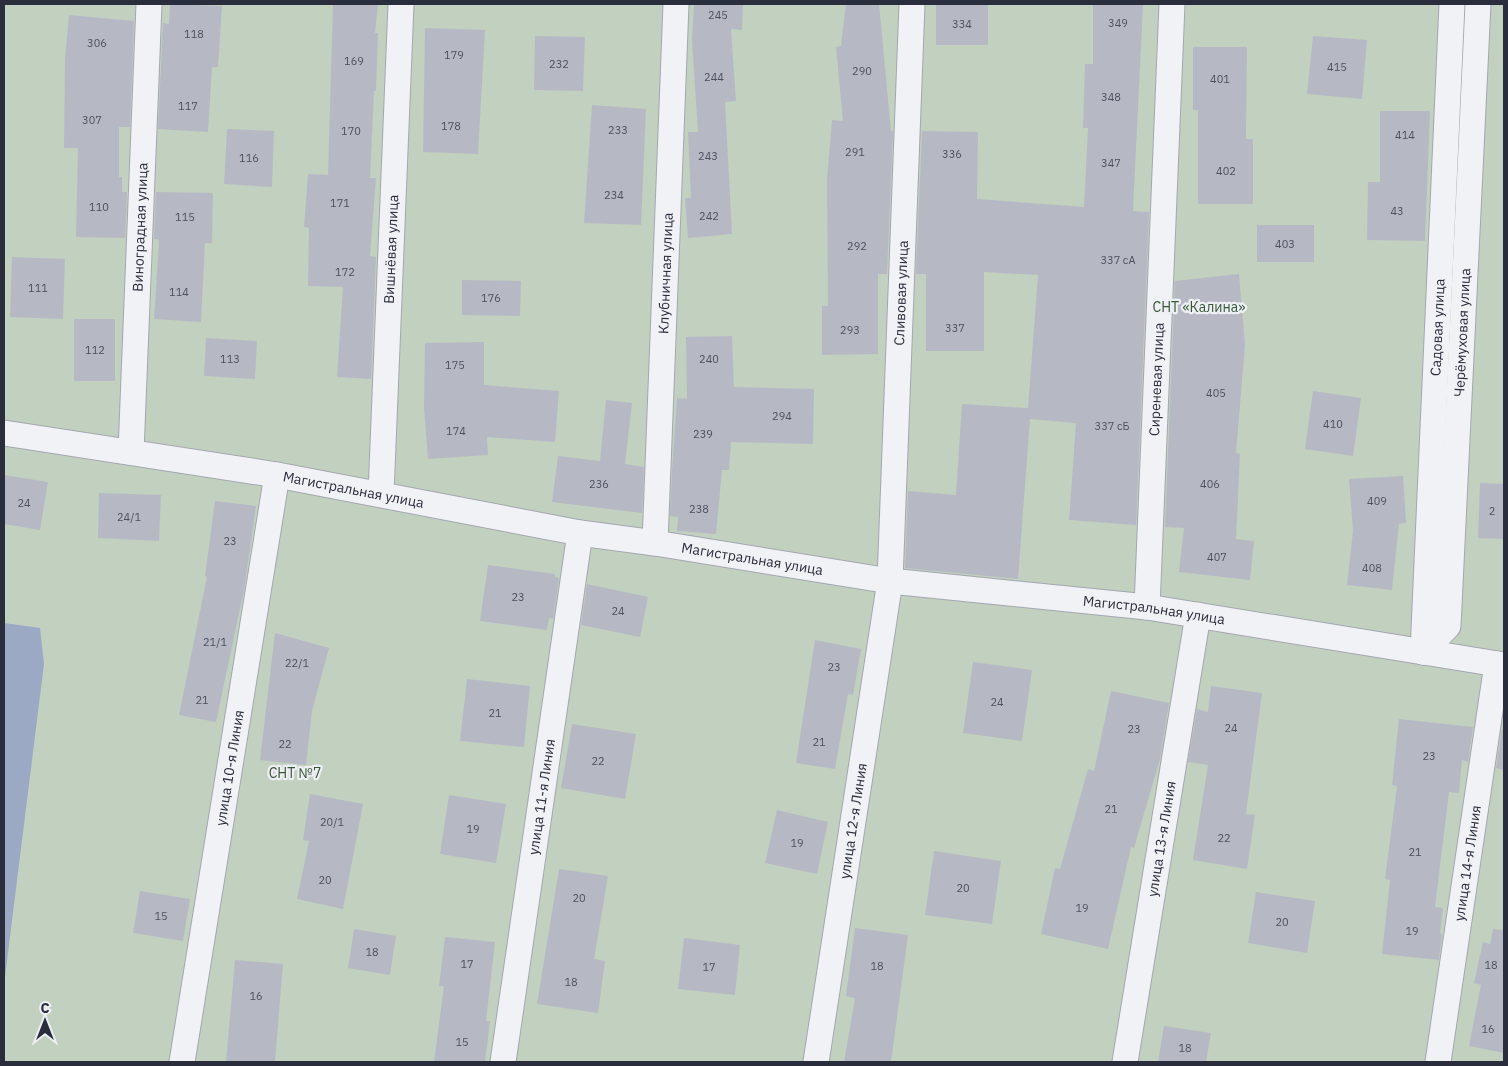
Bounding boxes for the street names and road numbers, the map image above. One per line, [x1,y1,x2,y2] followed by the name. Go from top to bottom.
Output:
[128,162,152,292] street label: Виноградная улица
[380,194,402,304] street label: Вишнёвая улица
[654,212,677,334] street label: Клубничная улица
[890,239,912,346] street label: Сливовая улица
[1450,267,1474,397] street label: Черёмуховая улица
[1426,278,1449,376] street label: Садовая улица
[1145,322,1168,436] street label: Сиреневая улица
[281,467,426,512] street label: Магистральная улица
[680,538,825,579] street label: Магистральная улица
[1082,592,1227,629] street label: Магистральная улица
[211,709,248,827] street label: улица 10-я Линия
[524,738,559,856] street label: улица 11-я Линия
[835,762,871,880] street label: улица 12-я Линия
[1143,780,1180,898] street label: улица 13-я Линия
[1450,804,1485,922] street label: улица 14-я Линия

